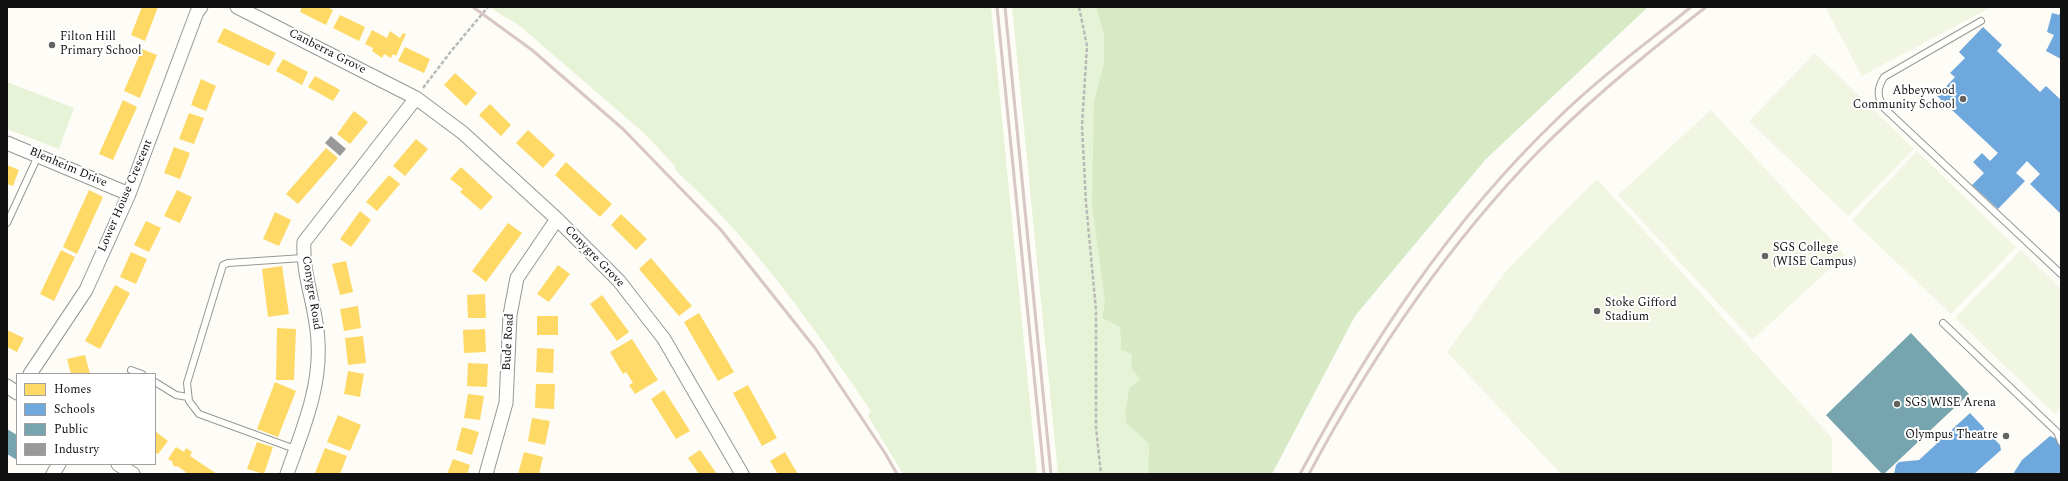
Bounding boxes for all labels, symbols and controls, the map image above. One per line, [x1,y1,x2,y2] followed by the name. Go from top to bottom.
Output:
[286,26,368,78] street label: Canberra Grove
[60,31,142,59] place label: Filton Hill Primary School
[47,40,57,50] marker: Filton Hill Primary School
[1853,85,1955,113] place label: Abbeywood Community School
[1958,94,1968,104] marker: Abbeywood Community School
[96,138,156,254] street label: Lower House Crescent
[27,145,109,191] street label: Blenheim Drive
[561,223,627,291] street label: Conygre Grove
[1773,242,1856,270] place label: SGS College (WISE Campus)
[1760,251,1770,261] marker: SGS College (WISE Campus)
[298,255,324,331] street label: Conygre Road
[1605,297,1677,325] place label: Stoke Gifford Stadium
[1592,306,1602,316] marker: Stoke Gifford Stadium
[500,313,518,371] street label: Bude Road
[16,373,156,465] legend
[54,380,92,399] text: Homes
[1905,397,1996,411] place label: SGS WISE Arena
[1892,399,1902,409] marker: SGS WISE Arena
[54,400,95,419] text: Schools
[54,420,88,439] text: Public
[1905,429,1998,443] place label: Olympus Theatre
[2001,431,2011,441] marker: Olympus Theatre
[54,440,99,459] text: Industry

